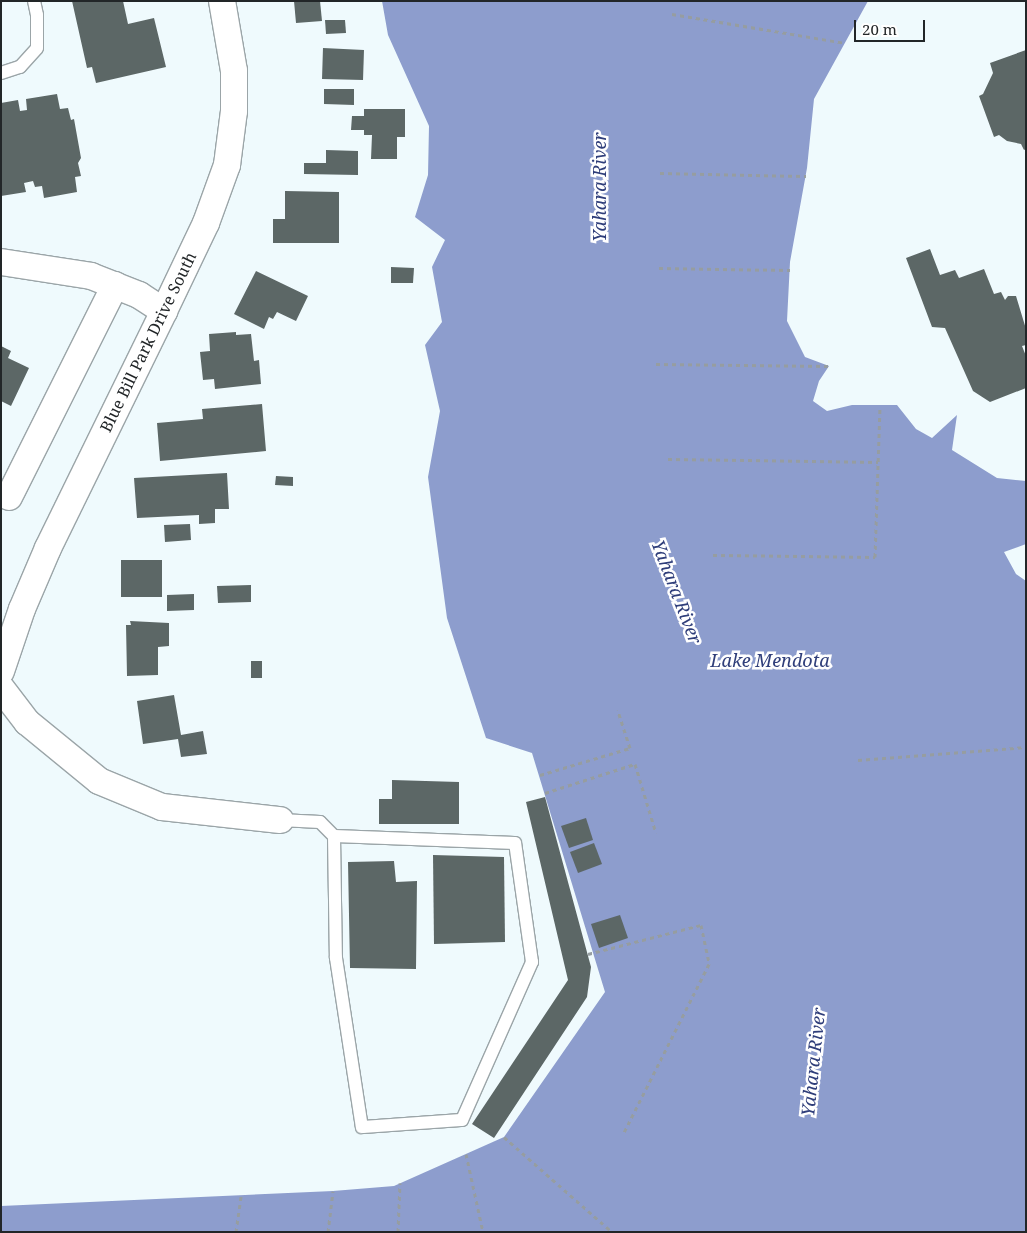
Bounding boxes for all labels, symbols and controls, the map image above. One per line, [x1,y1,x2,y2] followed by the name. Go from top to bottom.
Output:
[857,10,928,42] scale bar
[862,19,897,39] text: 20 m
[588,132,610,242] water label: Yahara River
[96,249,200,435] street label: Blue Bill Park Drive South
[647,537,707,647] water label: Yahara River
[710,649,830,671] water label: Lake Mendota
[797,1006,829,1118] water label: Yahara River

